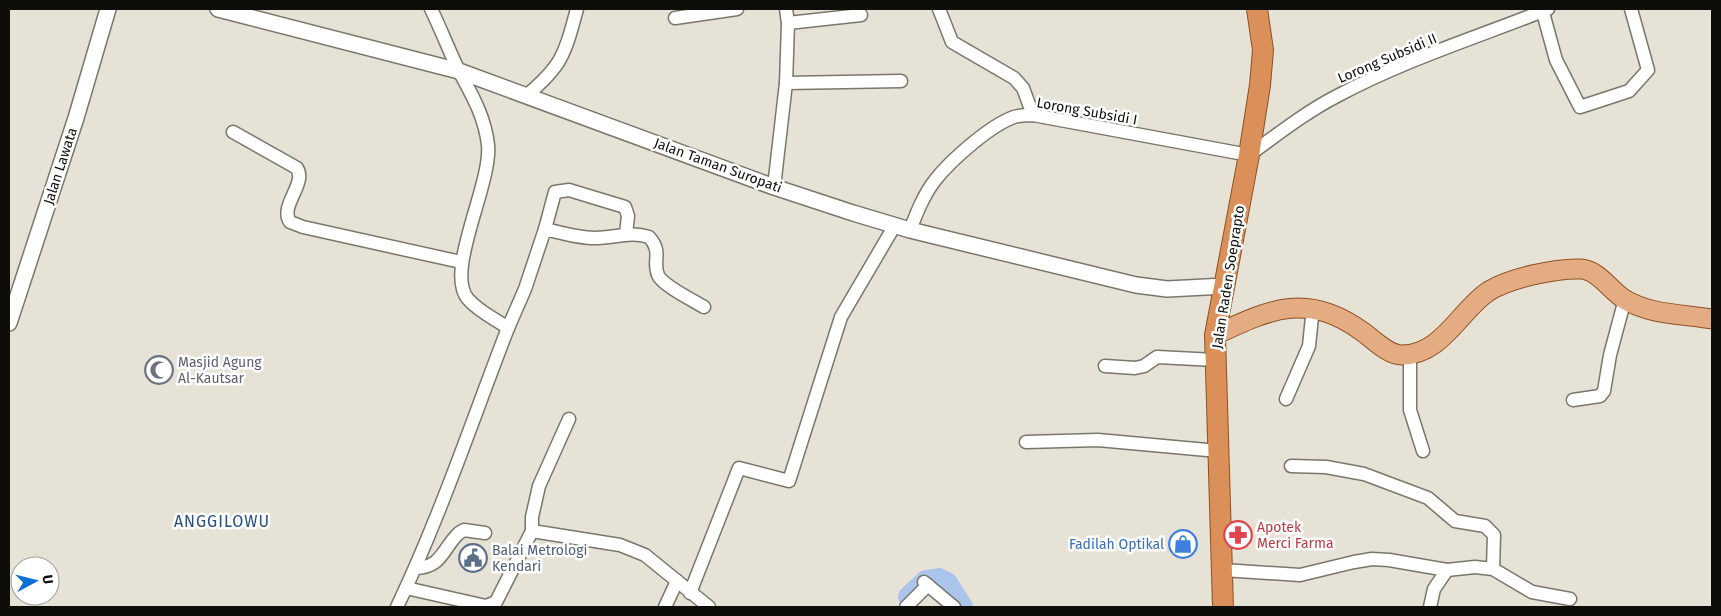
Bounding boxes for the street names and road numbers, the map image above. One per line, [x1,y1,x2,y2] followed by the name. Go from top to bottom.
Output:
[1335,30,1439,87] street label: Lorong Subsidi II
[1035,94,1139,129] street label: Lorong Subsidi I
[40,126,81,207] street label: Jalan Lawata
[652,134,784,196] street label: Jalan Taman Suropati
[1209,204,1248,350] street label: Jalan Raden Soeprapto

